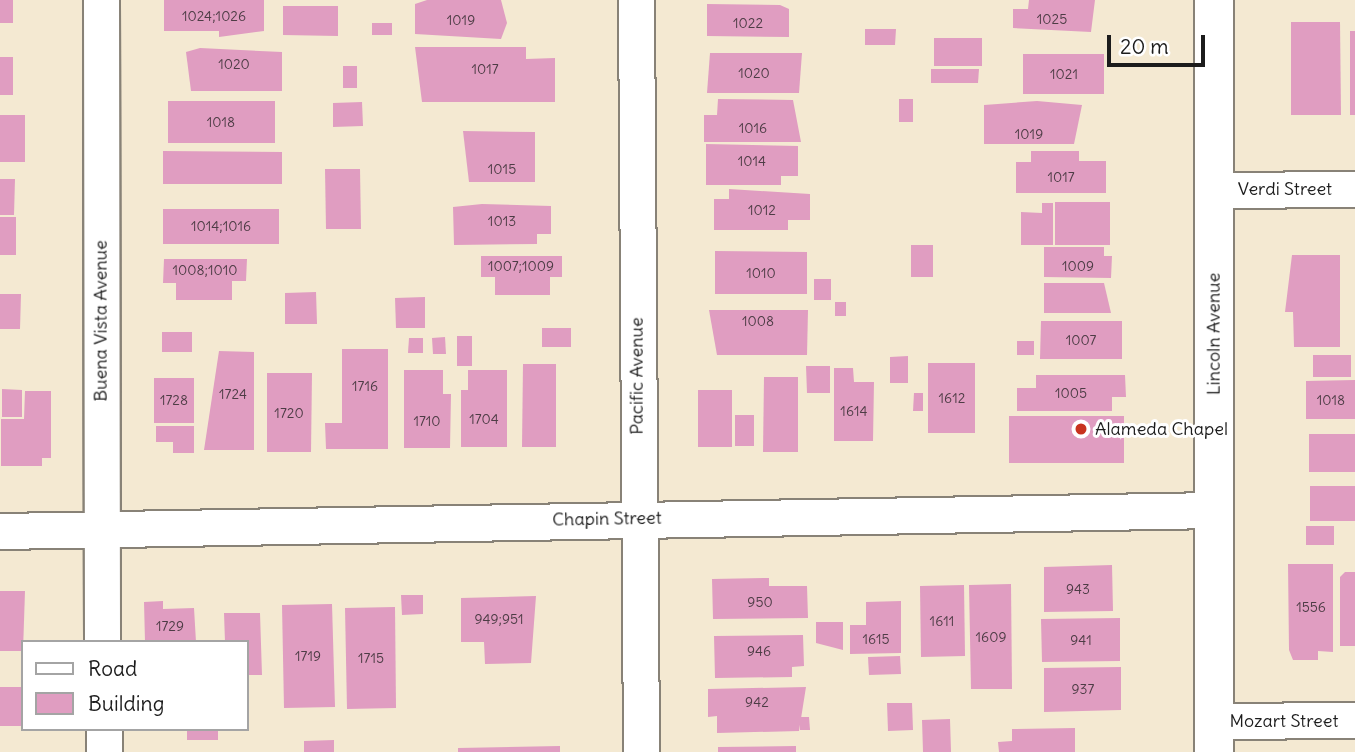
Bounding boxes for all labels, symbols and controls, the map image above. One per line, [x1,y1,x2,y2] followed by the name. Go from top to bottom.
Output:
[182,8,246,24] house number: 1024;1026
[1037,11,1067,27] house number: 1025
[447,12,475,28] house number: 1019
[733,15,763,31] house number: 1022
[1110,21,1208,65] scale bar
[1120,33,1169,60] text: 20 m
[218,56,250,72] house number: 1020
[471,61,499,77] house number: 1017
[738,65,770,81] house number: 1020
[1050,66,1078,82] house number: 1021
[207,114,235,130] house number: 1018
[739,120,767,136] house number: 1016
[1015,126,1043,142] house number: 1019
[738,153,766,169] house number: 1014
[488,161,516,177] house number: 1015
[1047,169,1075,185] house number: 1017
[1238,178,1332,200] street label: Verdi Street
[748,202,776,218] house number: 1012
[488,213,516,229] house number: 1013
[191,218,251,234] house number: 1014;1016
[90,240,112,402] street label: Buena Vista Avenue
[488,258,554,274] house number: 1007;1009
[1062,258,1094,274] house number: 1009
[173,262,237,278] house number: 1008;1010
[746,265,776,281] house number: 1010
[1203,273,1225,395] street label: Lincoln Avenue
[742,313,774,329] house number: 1008
[626,317,648,435] street label: Pacific Avenue
[1066,332,1096,348] house number: 1007
[352,378,378,394] house number: 1716
[1055,385,1087,401] house number: 1005
[219,386,247,402] house number: 1724
[939,390,965,406] house number: 1612
[160,392,188,408] house number: 1728
[1317,392,1345,408] house number: 1018
[840,403,868,419] house number: 1614
[274,405,304,421] house number: 1720
[469,411,499,427] house number: 1704
[413,413,441,429] house number: 1710
[1095,418,1228,440] place label: Alameda Chapel
[1073,421,1089,437] marker: Alameda Chapel
[552,507,662,531] street label: Chapin Street
[1066,581,1090,597] house number: 943
[747,594,773,610] house number: 950
[1296,599,1326,615] house number: 1556
[474,611,524,627] house number: 949;951
[930,613,954,629] house number: 1611
[156,618,184,634] house number: 1729
[976,629,1006,645] house number: 1609
[862,631,890,647] house number: 1615
[1070,632,1092,648] house number: 941
[21,640,248,731] legend
[747,643,771,659] house number: 946
[295,648,321,664] house number: 1719
[358,650,384,666] house number: 1715
[88,655,137,682] text: Road
[1072,681,1094,697] house number: 937
[88,690,164,717] text: Building
[745,694,769,710] house number: 942
[1230,710,1338,732] street label: Mozart Street

